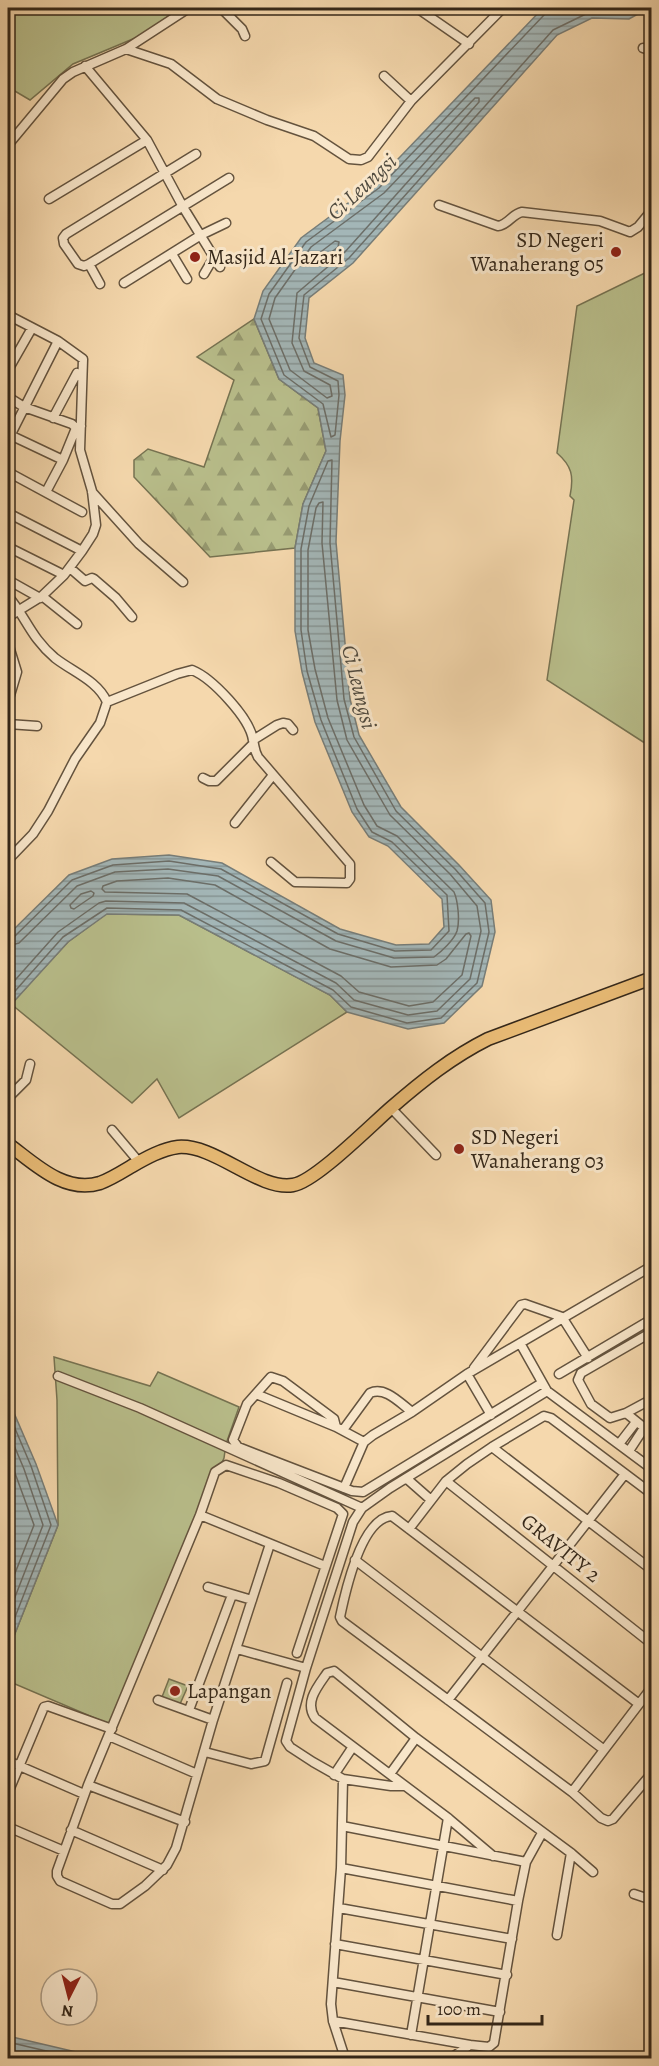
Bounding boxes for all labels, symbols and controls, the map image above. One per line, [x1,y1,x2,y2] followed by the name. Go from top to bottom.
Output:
[320,147,404,227] water label: Ci Leungsi
[469,226,604,278] place label: SD Negeri Wanaherang 05
[207,243,343,271] place label: Masjid Al-Jazari
[609,245,623,259] marker: SD Negeri Wanaherang 05
[188,250,202,264] marker: Masjid Al-Jazari
[334,642,384,732] water label: Ci Leungsi
[470,1123,604,1175] place label: SD Negeri Wanaherang 03
[452,1142,466,1156] marker: SD Negeri Wanaherang 03
[515,1507,607,1589] street label: GRAVITY 2
[187,1677,271,1705] place label: Lapangan
[168,1684,182,1698] marker: Lapangan
[39,1967,99,2027] north arrow
[428,1988,542,2026] scale bar
[437,1997,481,2021] text: 100 m
[60,1999,74,2022] text: N

